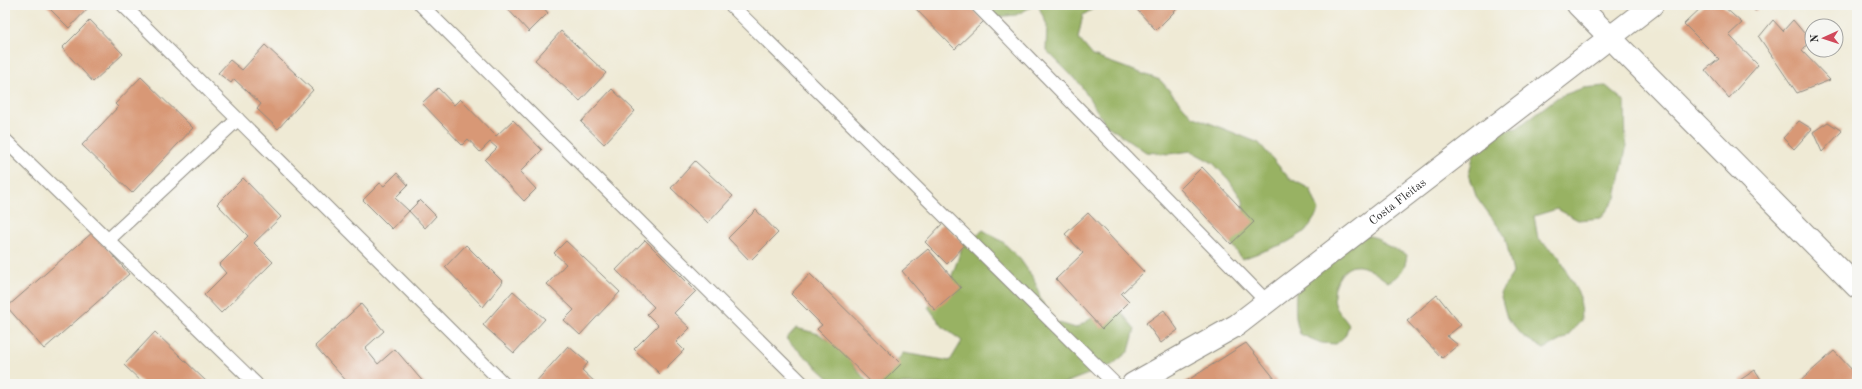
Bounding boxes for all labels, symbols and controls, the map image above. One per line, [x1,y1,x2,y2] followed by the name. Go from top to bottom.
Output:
[1804,18,1844,58] north arrow
[1810,33,1821,43] text: N
[1367,177,1429,228] street label: Costa Fleitas

